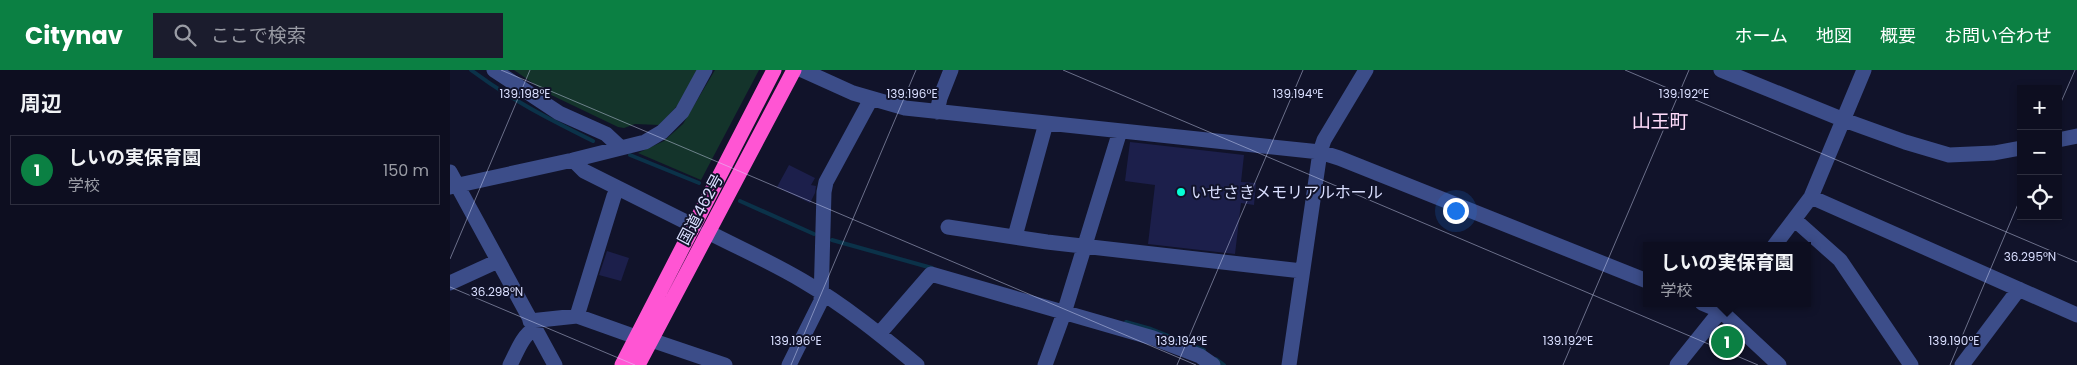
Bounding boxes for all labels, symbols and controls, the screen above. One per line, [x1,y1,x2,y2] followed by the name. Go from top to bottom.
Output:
[153,13,503,58] search box
[25,19,123,52] text: Citynav
[171,21,199,49] icon: search
[211,22,306,49] text: ここで検索
[1735,23,1788,48] text: ホーム
[1816,23,1852,48] text: 地図
[1880,23,1916,48] text: 概要
[1944,23,2052,48] text: お問い合わせ
[499,85,551,102] text: 139.198°E
[886,85,938,102] text: 139.196°E
[1272,85,1324,102] text: 139.194°E
[1659,85,1709,102] text: 139.192°E
[2017,85,2062,220] map controls
[2017,85,2062,130] button: +
[20,89,62,118] text: 周辺
[1631,108,1689,135] district label: 山王町
[2017,130,2062,175] button: −
[68,144,201,171] text: しいの実保育園
[34,159,40,182] text: 1
[383,159,429,182] text: 150 m
[672,170,729,249] street label: 国道462号
[68,174,100,197] text: 学校
[2017,175,2062,220] button: locate
[1191,181,1383,204] place label: いせさきメモリアルホール
[1175,186,1187,198] marker: いせさきメモリアルホール
[1443,198,1469,224] your location
[1643,242,1811,307] popup
[2004,248,2056,265] text: 36.295°N
[1660,249,1794,276] text: しいの実保育園
[1660,279,1693,302] text: 学校
[471,283,523,300] text: 36.298°N
[1711,323,1743,361] pin: 1
[770,332,822,349] text: 139.196°E
[1156,332,1208,349] text: 139.194°E
[1543,332,1593,349] text: 139.192°E
[1928,332,1980,349] text: 139.190°E

